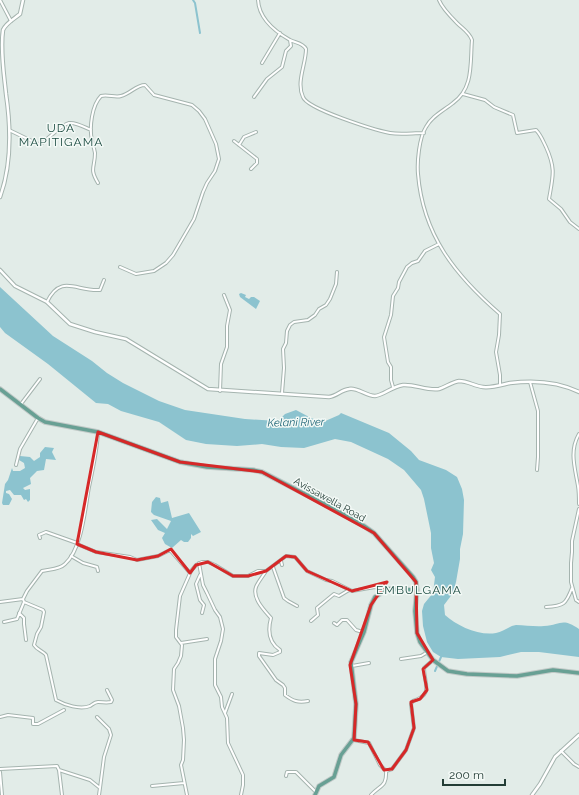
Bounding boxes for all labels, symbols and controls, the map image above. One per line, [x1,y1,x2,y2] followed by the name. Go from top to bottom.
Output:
[19,121,103,149] district label: UDA MAPITIGAMA
[267,415,326,429] water label: Kelani River
[292,475,367,524] street label: Avissawella Road
[376,583,462,597] district label: EMBULGAMA
[443,761,505,787] scale bar
[449,768,484,782] text: 200 m

